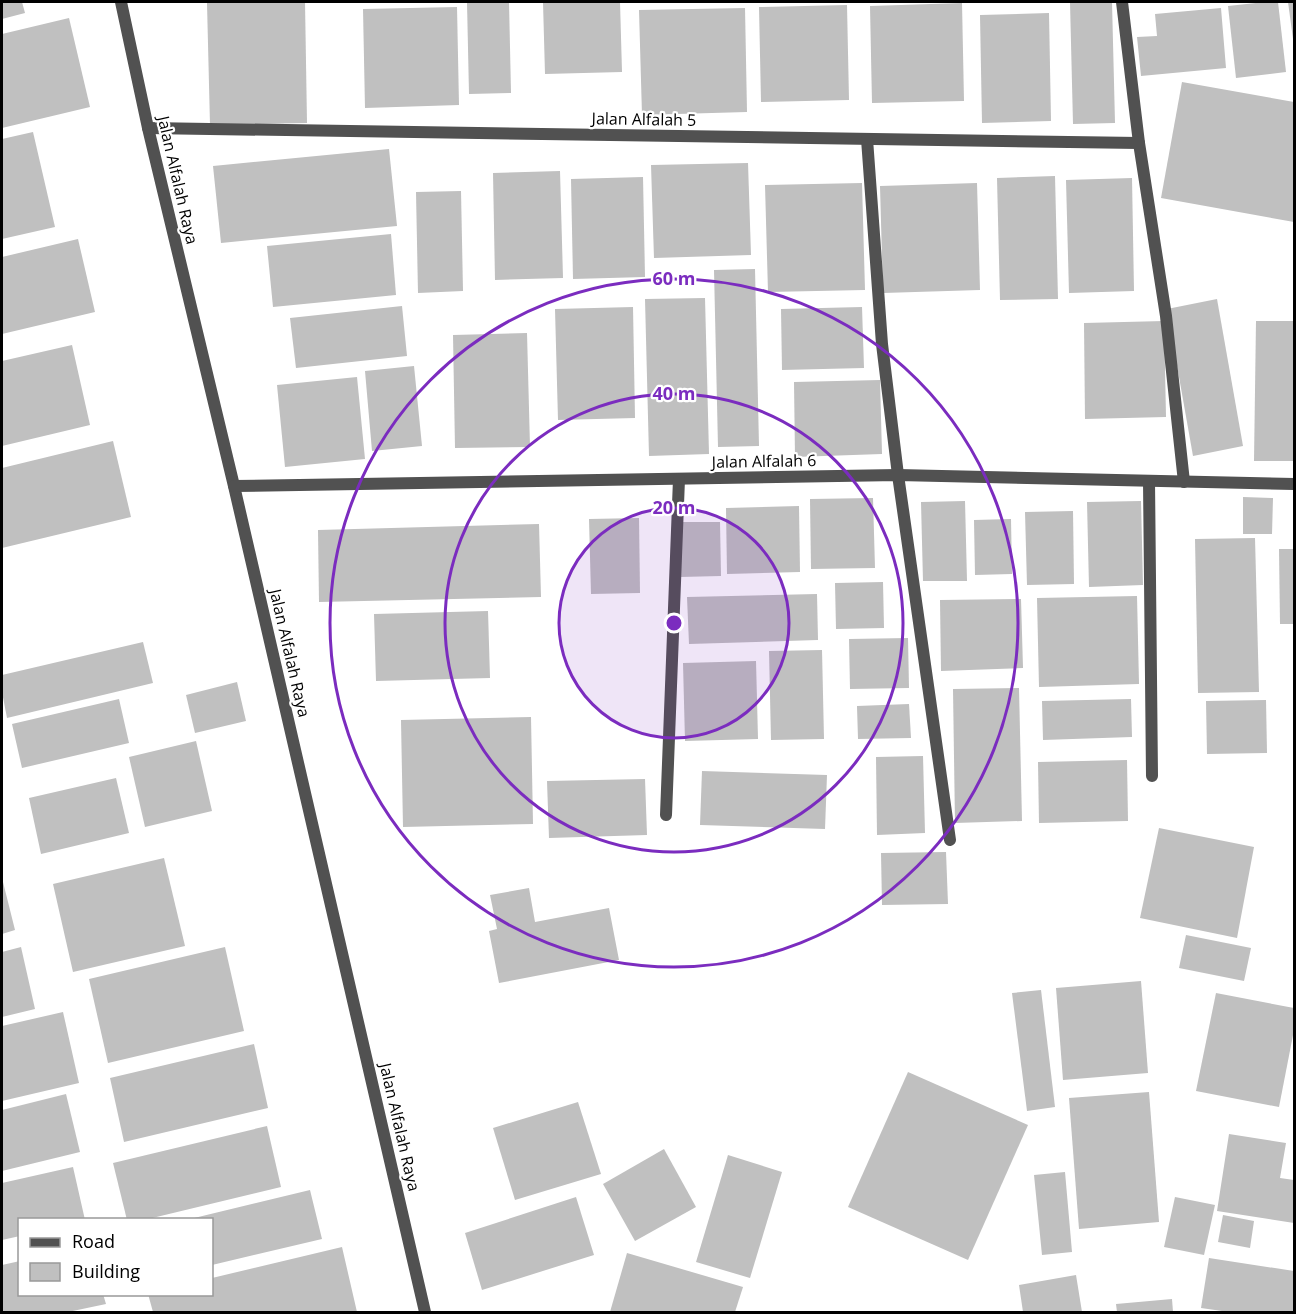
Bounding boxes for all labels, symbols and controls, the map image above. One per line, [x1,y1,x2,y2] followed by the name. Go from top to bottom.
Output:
[590,107,696,131] street label: Jalan Alfalah 5
[152,112,203,246] street label: Jalan Alfalah Raya
[653,266,695,290] text: 60 m
[653,381,695,405] text: 40 m
[710,449,816,473] street label: Jalan Alfalah 6
[653,495,695,519] text: 20 m
[264,585,315,719] street label: Jalan Alfalah Raya
[664,613,684,633] centre of rings
[374,1059,425,1193] street label: Jalan Alfalah Raya
[18,1218,213,1296] legend
[72,1229,115,1253] text: Road
[72,1259,140,1283] text: Building

